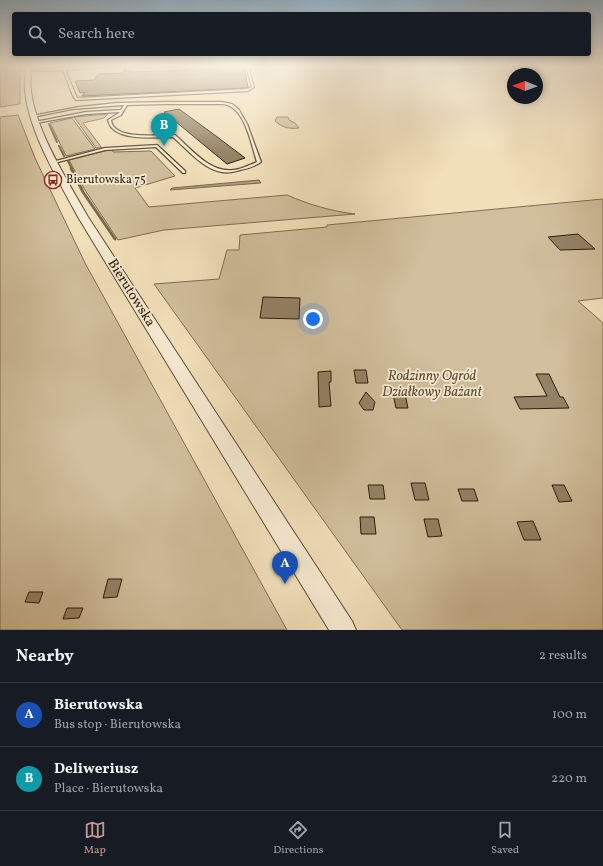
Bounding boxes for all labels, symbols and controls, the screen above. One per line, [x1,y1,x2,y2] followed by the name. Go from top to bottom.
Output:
[12,12,591,56] search box
[26,23,48,45] icon: search
[58,24,135,45] text: Search here
[507,68,543,104] north arrow
[151,113,177,146] pin: B
[43,170,63,190] bus stop icon: Bierutowska 75
[66,172,146,188] place label: Bierutowska 75
[103,255,159,331] street label: Bierutowska
[303,309,323,329] your location
[382,367,483,402] park label: Rodzinny Ogród Działkowy Bażant
[272,551,298,584] pin: A
[16,645,74,668] text: Nearby
[539,647,587,665] text: 2 results
[54,695,143,716] text: Bierutowska
[24,706,34,724] text: A
[552,706,587,724] text: 100 m
[54,716,181,734] text: Bus stop · Bierutowska
[54,759,138,780] text: Deliweriusz
[25,770,33,788] text: B
[551,770,587,788] text: 220 m
[54,780,163,798] text: Place · Bierutowska
[84,819,106,858] tab: Map
[273,819,324,858] tab: Directions
[491,819,519,858] tab: Saved

